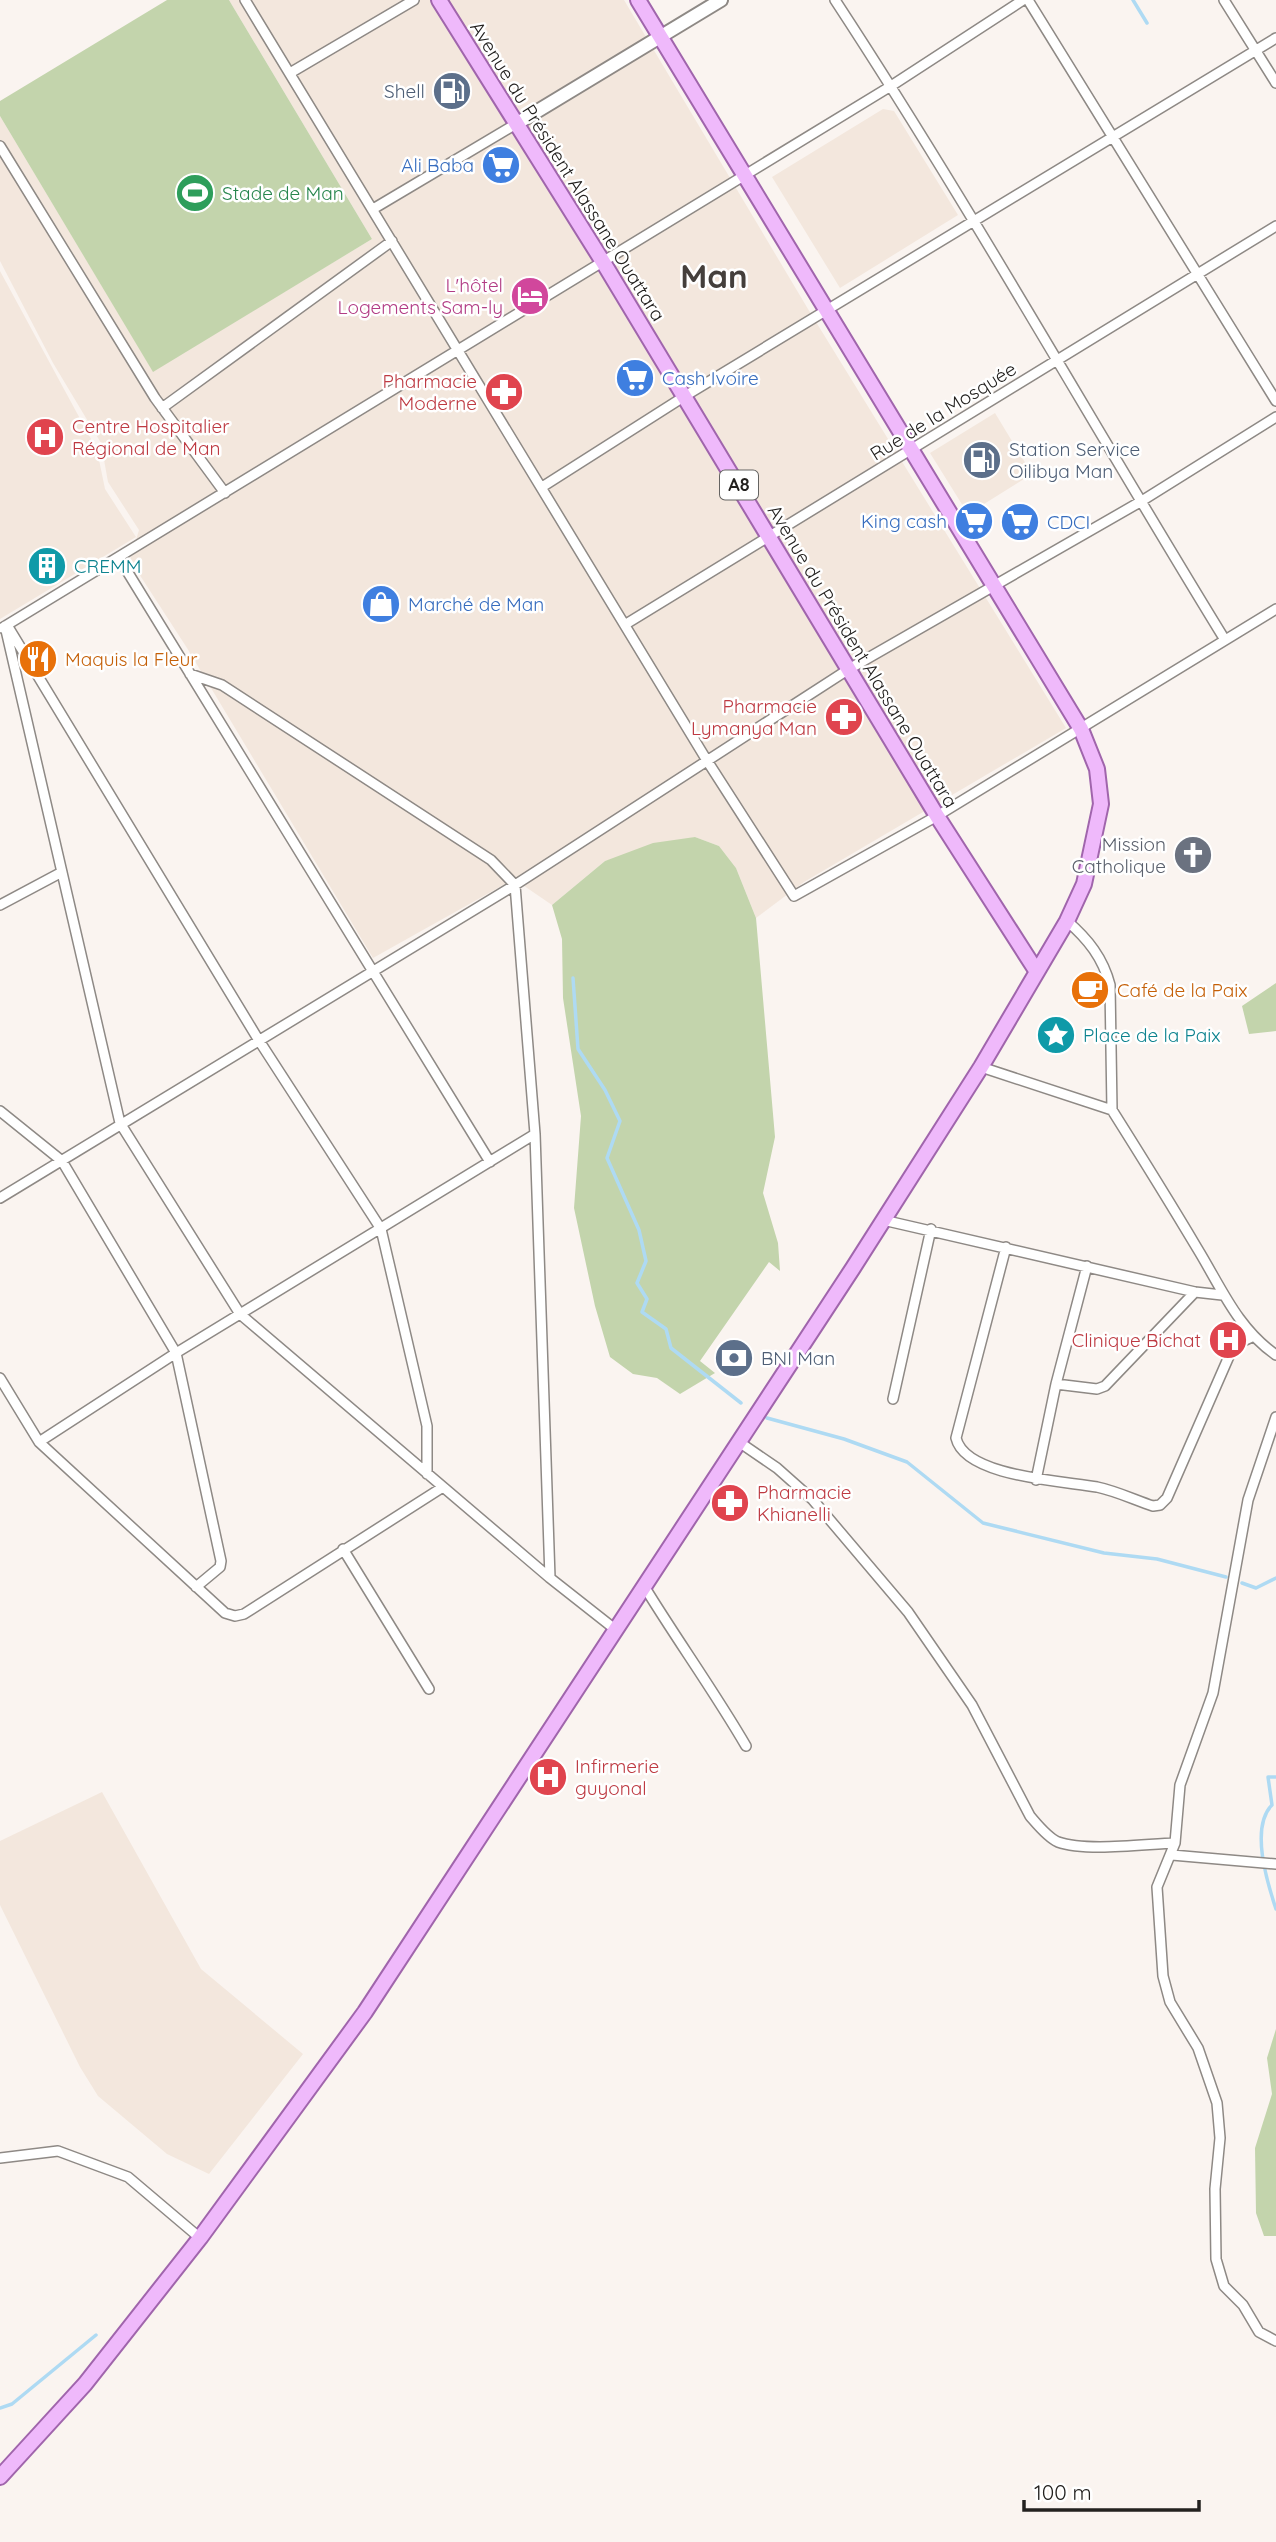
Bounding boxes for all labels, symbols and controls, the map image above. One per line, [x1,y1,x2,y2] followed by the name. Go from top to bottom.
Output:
[465,17,671,325] street label: Avenue du Président Alassane Ouattara
[431,70,473,112] fuel station icon: Shell
[384,79,425,103] place label: Shell
[480,144,522,186] supermarket icon: Ali Baba
[401,153,474,177] place label: Ali Baba
[174,172,216,214] sports icon: Stade de Man
[222,181,344,205] place label: Stade de Man
[680,255,748,296] district label: Man
[337,273,503,319] place label: L'hôtel Logements Sam-ly
[509,275,551,317] hotel icon: L'hôtel Logements Sam-ly
[866,356,1020,466] street label: Rue de la Mosquée
[614,357,656,399] supermarket icon: Cash Ivoire
[662,366,759,390] place label: Cash Ivoire
[383,369,477,415] place label: Pharmacie Moderne
[483,371,525,413] pharmacy icon: Pharmacie Moderne
[72,414,230,460] place label: Centre Hospitalier Régional de Man
[24,416,66,458] hospital icon: Centre Hospitalier Régional de Man
[1009,437,1140,483] place label: Station Service Oilibya Man
[961,439,1003,481] fuel station icon: Station Service Oilibya Man
[720,471,758,500] road number: A8
[763,500,963,812] street label: Avenue du Président Alassane Ouattara
[953,500,995,542] supermarket icon: King cash
[999,501,1041,543] supermarket icon: CDCI
[861,509,947,533] place label: King cash
[1047,510,1090,534] place label: CDCI
[26,545,68,587] building icon: CREMM
[74,554,141,578] place label: CREMM
[360,583,402,625] shop icon: Marché de Man
[408,592,544,616] place label: Marché de Man
[17,638,59,680] restaurant icon: Maquis la Fleur
[65,647,198,671] place label: Maquis la Fleur
[691,694,817,740] place label: Pharmacie Lymanya Man
[823,696,865,738] pharmacy icon: Pharmacie Lymanya Man
[1072,832,1166,878] place label: Mission Catholique
[1172,834,1214,876] church icon: Mission Catholique
[1069,969,1111,1011] cafe icon: Café de la Paix
[1117,978,1247,1002] place label: Café de la Paix
[1035,1014,1077,1056] place icon: Place de la Paix
[1083,1023,1221,1047] place label: Place de la Paix
[1207,1319,1249,1361] hospital icon: Clinique Bichat
[1072,1328,1201,1352] place label: Clinique Bichat
[713,1337,755,1379] bank icon: BNI Man
[761,1346,835,1370] place label: BNI Man
[757,1480,851,1526] place label: Pharmacie Khianelli
[709,1482,751,1524] pharmacy icon: Pharmacie Khianelli
[575,1754,659,1800] place label: Infirmerie guyonal
[527,1756,569,1798] hospital icon: Infirmerie guyonal
[1024,2468,1199,2512] scale bar
[1034,2479,1092,2505] text: 100 m

